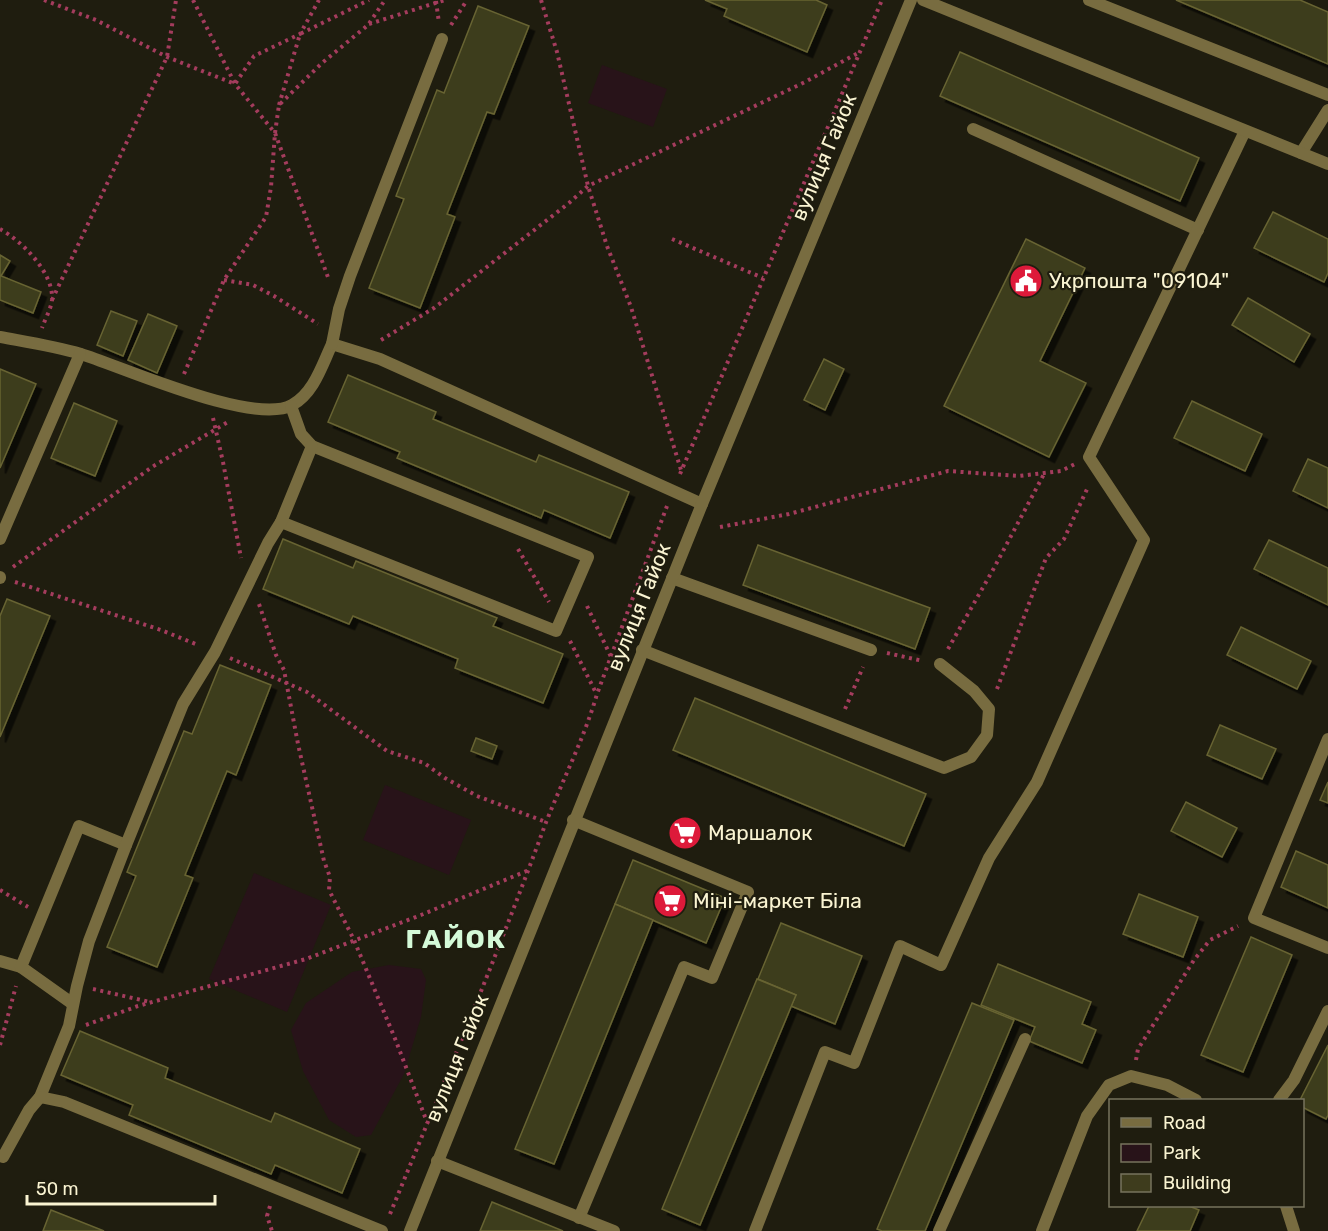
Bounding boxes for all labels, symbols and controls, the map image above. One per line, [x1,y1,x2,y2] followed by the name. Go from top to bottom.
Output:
[785,89,862,224] street label: вулиця Гайок
[1008,263,1044,299] public building icon: Укрпошта "09104"
[1049,268,1229,293] place label: Укрпошта "09104"
[601,539,676,674] street label: вулиця Гайок
[667,815,703,851] supermarket icon: Маршалок
[708,820,812,845] place label: Маршалок
[652,883,688,919] supermarket icon: Міні-маркет Біла
[693,888,862,913] place label: Міні-маркет Біла
[405,923,507,955] district label: ГАЙОК
[419,990,494,1125] street label: вулиця Гайок
[1109,1099,1304,1207] legend
[1163,1112,1206,1134] text: Road
[1163,1142,1201,1164] text: Park
[27,1168,214,1206] scale bar
[1163,1172,1231,1194] text: Building
[36,1178,79,1200] text: 50 m

